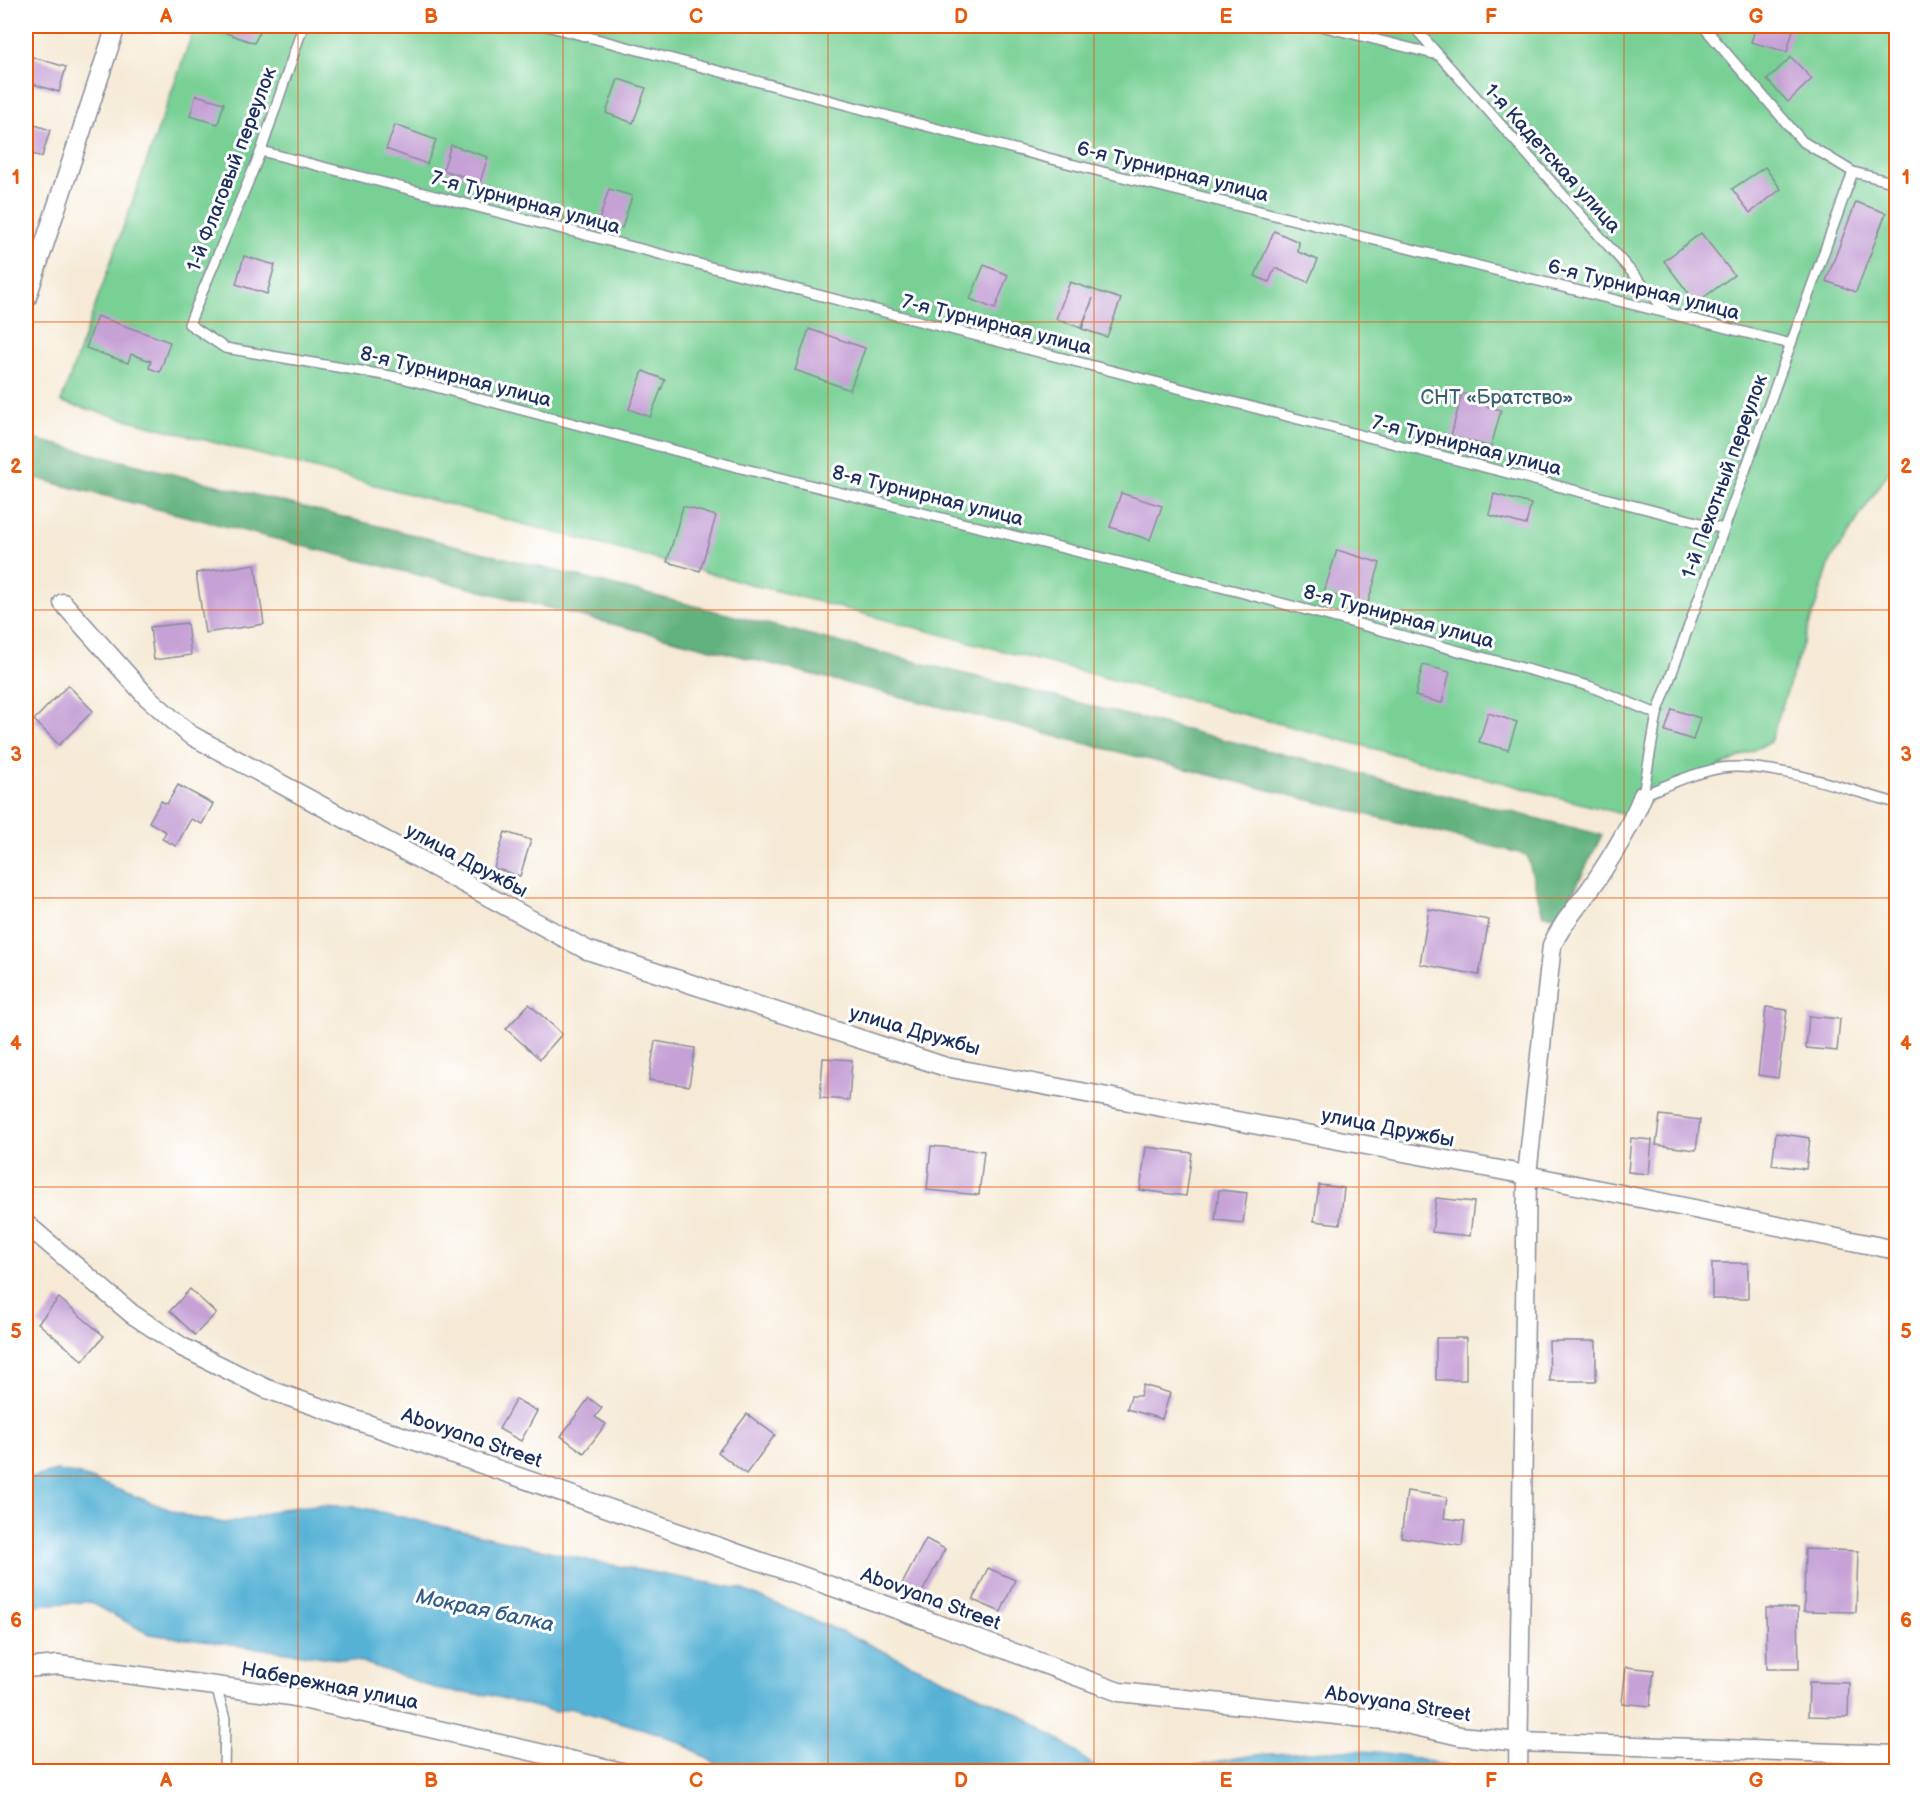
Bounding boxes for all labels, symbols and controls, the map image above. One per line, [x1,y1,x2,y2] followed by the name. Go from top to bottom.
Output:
[159,5,173,29] text: A
[424,5,438,29] text: B
[689,5,703,29] text: C
[954,5,968,29] text: D
[1220,5,1233,29] text: E
[1485,5,1497,29] text: F
[1749,5,1764,29] text: G
[182,64,282,275] street label: 1-й Флаговый переулок
[1479,79,1626,238] street label: 1-я Кадетская улица
[1074,137,1271,207] street label: 6-я Турнирная улица
[12,166,20,190] text: 1
[429,166,623,240] street label: 7-я Турнирная улица
[1902,166,1910,190] text: 1
[1545,255,1742,325] street label: 6-я Турнирная улица
[899,290,1094,360] street label: 7-я Турнирная улица
[358,342,554,412] street label: 8-я Турнирная улица
[1677,371,1773,582] street label: 1-й Пехотный переулок
[1421,386,1573,410] park label: СНТ «Братство»
[1369,411,1564,481] street label: 7-я Турнирная улица
[10,455,22,479] text: 2
[1900,455,1912,479] text: 2
[830,461,1026,531] street label: 8-я Турнирная улица
[1301,580,1497,654] street label: 8-я Турнирная улица
[10,743,22,767] text: 3
[1900,743,1912,767] text: 3
[401,819,532,903] street label: улица Дружбы
[847,1001,983,1061] street label: улица Дружбы
[10,1032,22,1056] text: 4
[1900,1032,1912,1056] text: 4
[1319,1103,1456,1153] street label: улица Дружбы
[10,1320,22,1344] text: 5
[1900,1320,1912,1344] text: 5
[398,1403,545,1473] street label: Abovyana Street
[857,1563,1004,1635] street label: Abovyana Street
[413,1584,556,1637] water label: Мокрая балка
[10,1609,22,1633] text: 6
[1900,1609,1912,1633] text: 6
[239,1657,421,1715] street label: Набережная улица
[1323,1681,1472,1727] street label: Abovyana Street
[159,1769,173,1793] text: A
[424,1769,438,1793] text: B
[689,1769,703,1793] text: C
[954,1769,968,1793] text: D
[1220,1769,1233,1793] text: E
[1485,1769,1497,1793] text: F
[1749,1769,1764,1793] text: G

